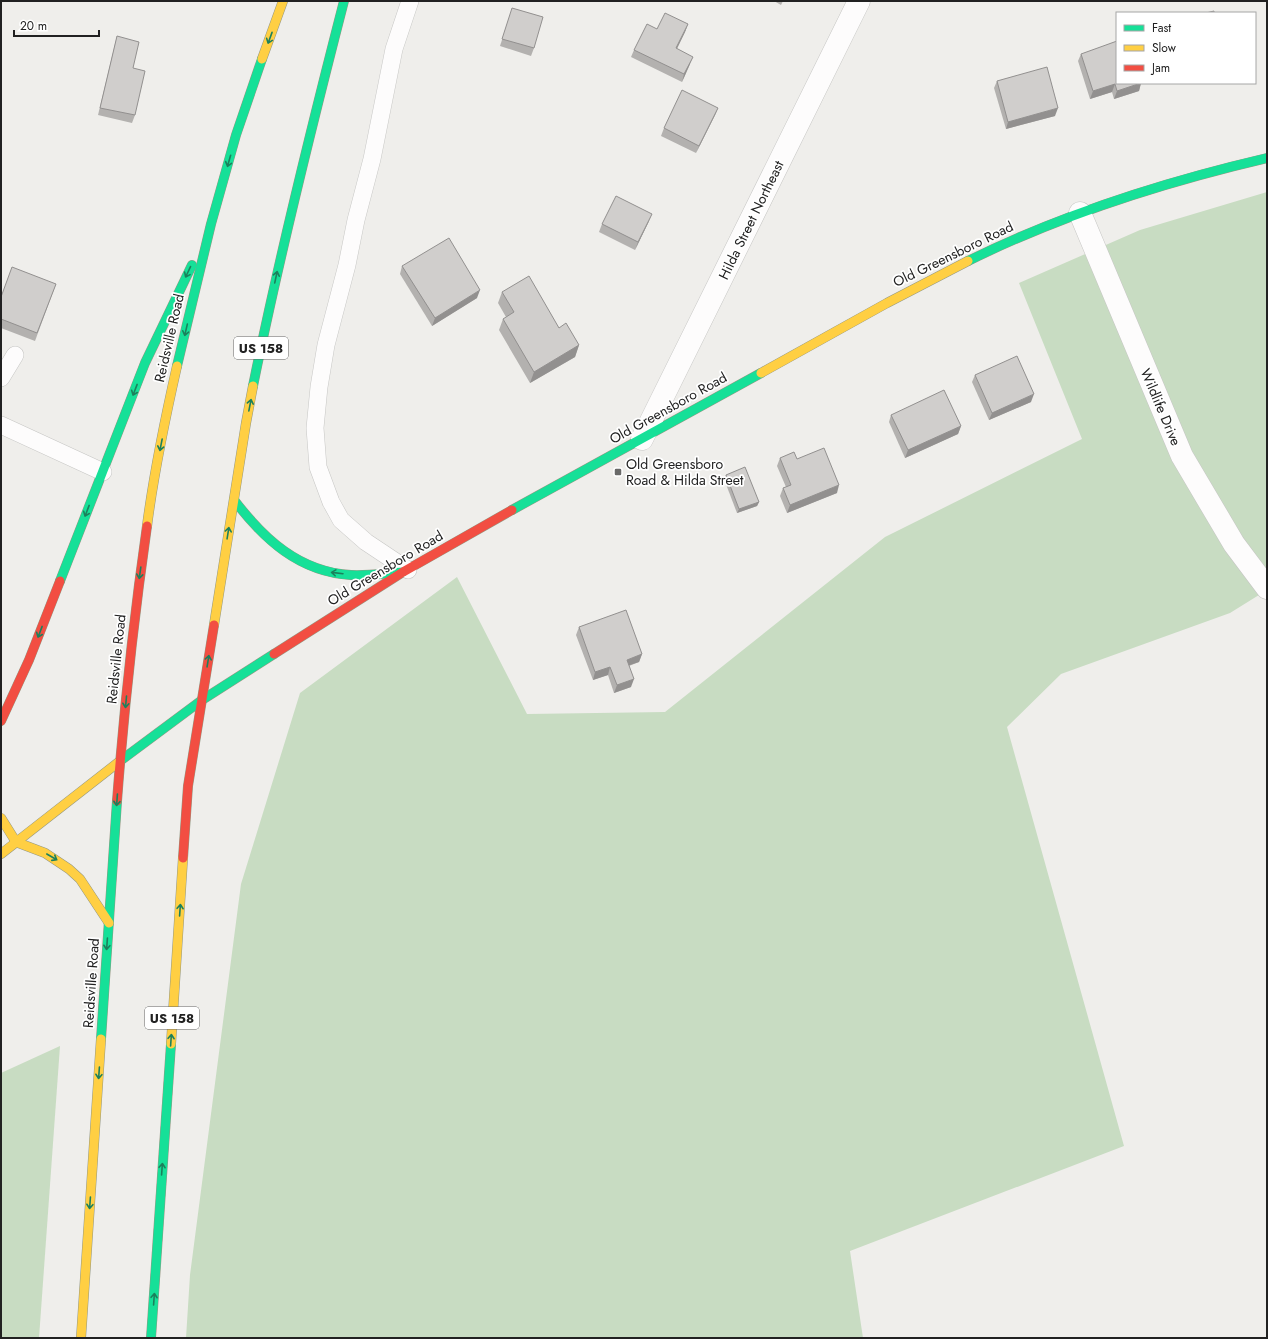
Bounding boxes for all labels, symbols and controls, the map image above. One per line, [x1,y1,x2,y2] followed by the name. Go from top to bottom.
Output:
[14,12,99,38] scale bar
[1116,12,1256,84] legend
[20,17,47,35] text: 20 m
[1152,19,1171,37] text: Fast
[265,31,273,43] one-way arrow
[1152,39,1177,57] text: Slow
[1150,59,1170,77] text: Jam
[225,154,232,167] one-way arrow
[713,156,789,283] street label: Hilda Street Northeast
[889,216,1017,292] street label: Old Greensboro Road
[184,265,191,277] one-way arrow
[272,271,280,284] one-way arrow
[149,292,189,384] street label: Reidsville Road
[181,323,189,336] one-way arrow
[234,337,288,359] road number: US 158
[1136,365,1186,449] street label: Wildlife Drive
[606,367,730,449] street label: Old Greensboro Road
[130,384,138,396] one-way arrow
[246,399,254,412] one-way arrow
[157,438,165,451] one-way arrow
[626,454,744,490] place label: Old Greensboro Road & Hilda Street
[613,467,623,477] marker: Old Greensboro Road & Hilda Street
[83,505,91,517] one-way arrow
[323,526,447,610] street label: Old Greensboro Road
[224,527,232,540] one-way arrow
[136,566,144,579] one-way arrow
[330,569,343,577] one-way arrow
[101,613,131,705] street label: Reidsville Road
[35,626,43,638] one-way arrow
[204,655,212,668] one-way arrow
[122,695,129,708] one-way arrow
[113,793,121,806] one-way arrow
[46,854,58,862] one-way arrow
[176,904,183,917] one-way arrow
[78,937,104,1029] street label: Reidsville Road
[104,937,111,950] one-way arrow
[145,1007,199,1029] road number: US 158
[167,1034,175,1047] one-way arrow
[95,1066,102,1079] one-way arrow
[159,1163,166,1176] one-way arrow
[87,1196,94,1209] one-way arrow
[150,1293,157,1306] one-way arrow

